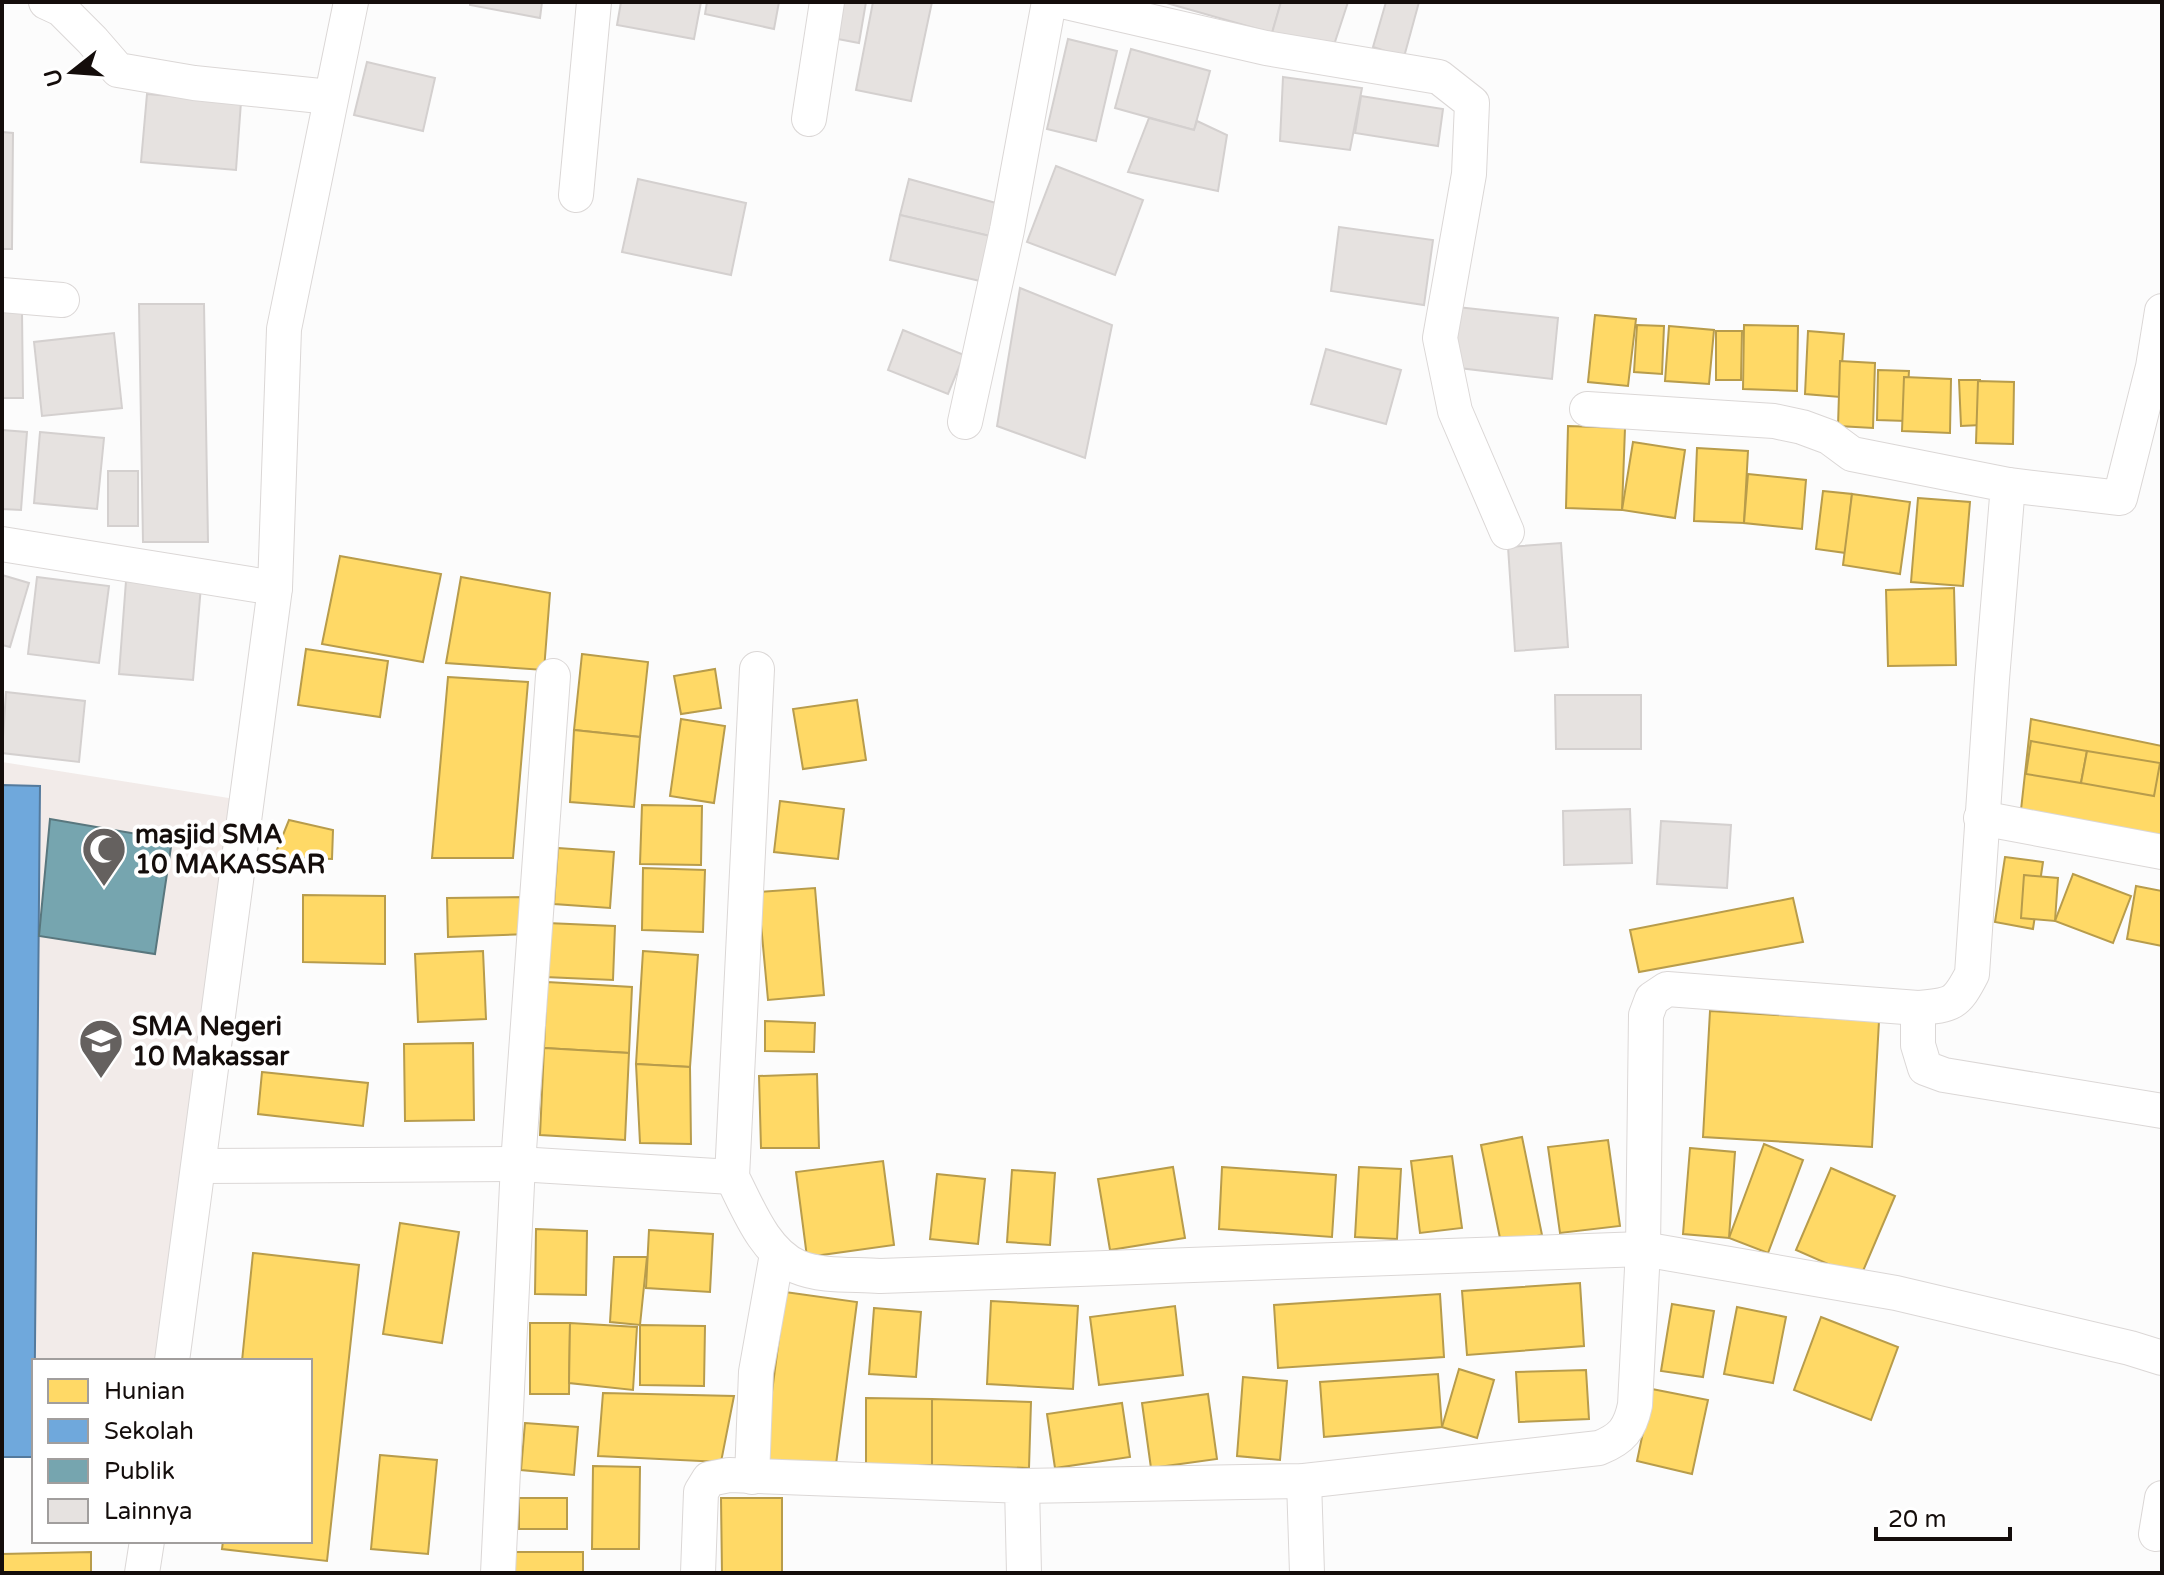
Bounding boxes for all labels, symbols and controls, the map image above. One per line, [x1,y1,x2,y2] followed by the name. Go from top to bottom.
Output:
[32,32,112,112] north arrow
[39,66,69,89] text: U
[135,819,325,880] place label: masjid SMA 10 MAKASSAR
[80,825,128,888] mosque icon: masjid SMA 10 MAKASSAR
[132,1011,290,1072] place label: SMA Negeri 10 Makassar
[77,1017,125,1080] school or university icon: SMA Negeri 10 Makassar
[32,1359,312,1543] legend
[104,1377,185,1406] text: Hunian
[104,1417,194,1446] text: Sekolah
[104,1457,175,1486] text: Publik
[1876,1491,2010,1541] scale bar
[104,1497,193,1526] text: Lainnya
[1888,1505,1946,1534] text: 20 m

